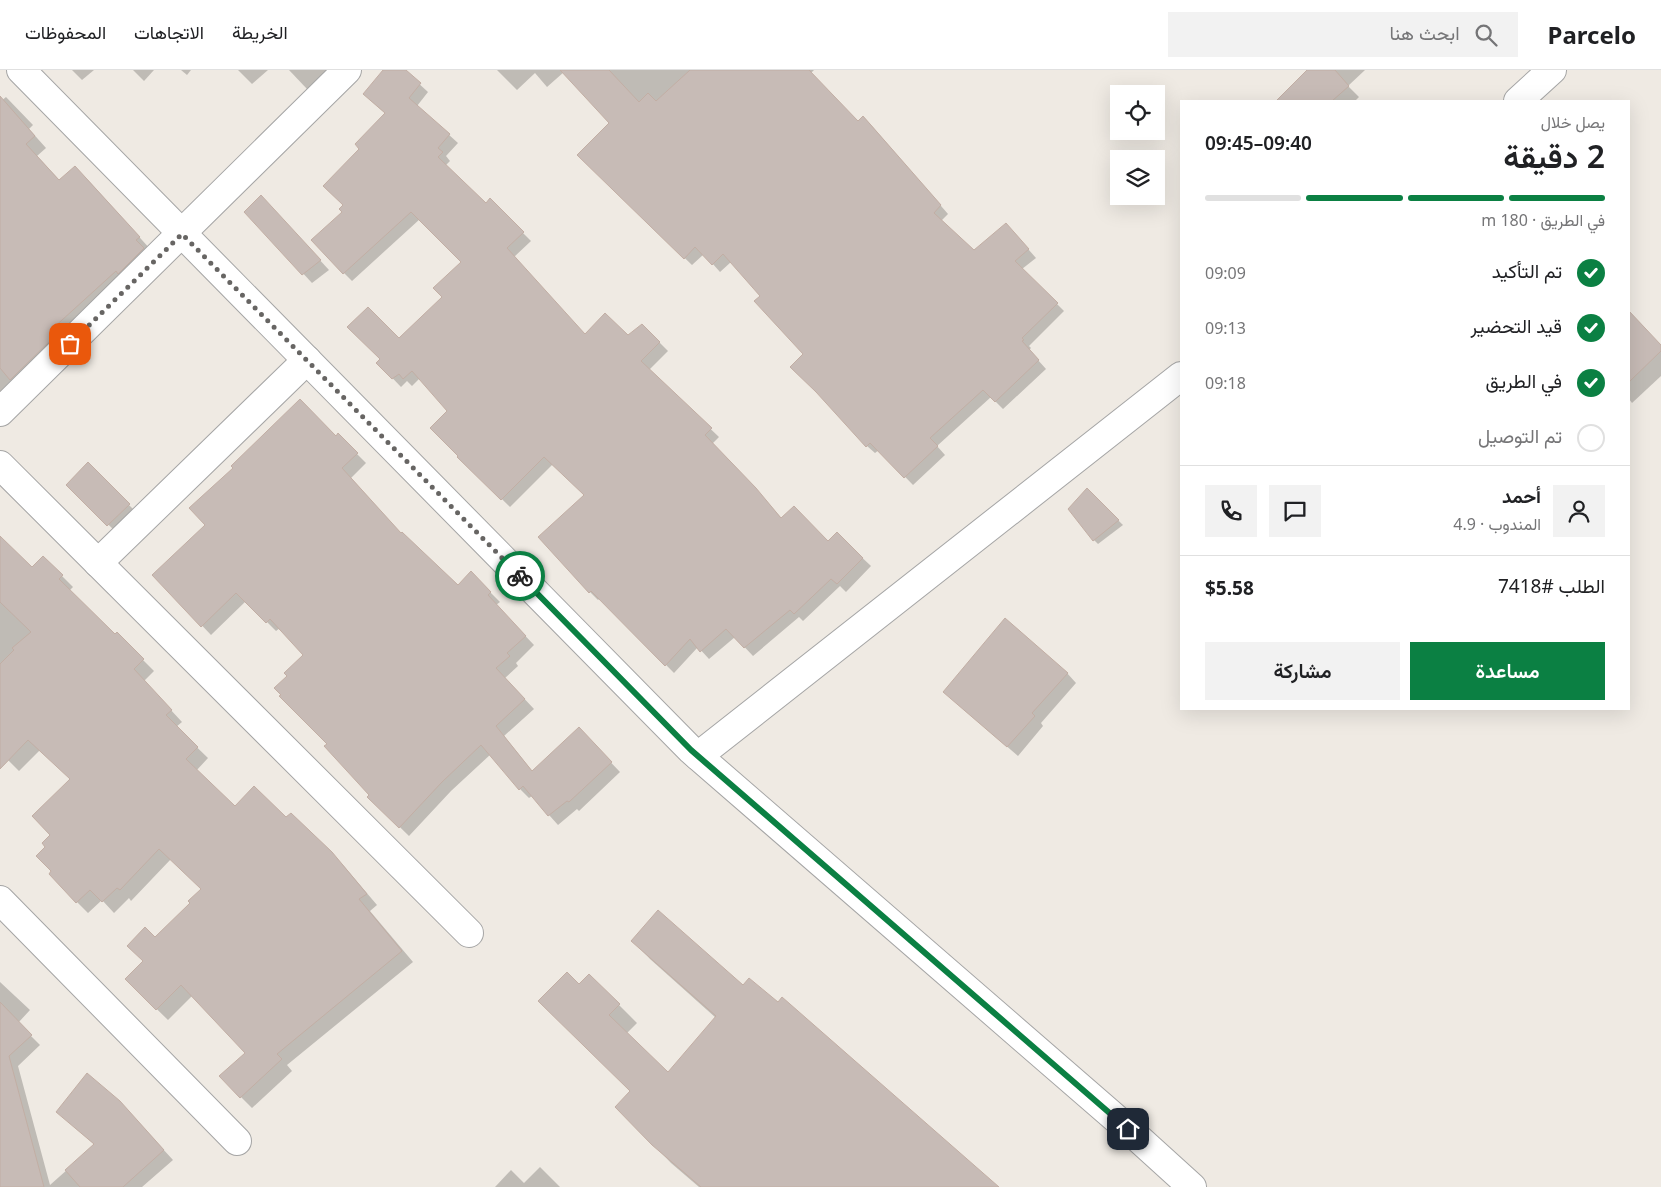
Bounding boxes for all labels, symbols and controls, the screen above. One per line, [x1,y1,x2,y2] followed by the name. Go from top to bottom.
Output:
[1168,12,1518,57] search box
[1548,18,1636,51] text: Parcelo
[25,20,106,44] text: المحفوظات
[134,20,204,44] text: الاتجاهات
[232,20,288,44] text: الخريطة
[1389,20,1460,46] text: ابحث هنا
[1472,21,1500,49] icon: search
[1110,85,1165,205] map controls
[1110,85,1165,140] button: locate
[1541,111,1605,133] text: يصل خلال
[1205,130,1312,156] text: 09:40–09:45
[1503,134,1605,177] text: 2 دقيقة
[1110,150,1165,205] button: layers
[1481,209,1605,231] text: في الطريق · 180 m
[1492,258,1562,284] text: تم التأكيد
[1577,259,1605,287] icon: check
[1205,262,1246,284] text: 09:09
[1471,313,1562,339] text: قيد التحضير
[1577,314,1605,342] icon: check
[1205,317,1246,339] text: 09:13
[49,323,91,365] pin
[56,330,84,358] icon: bag
[1485,368,1562,394] text: في الطريق
[1577,369,1605,397] icon: check
[1205,372,1246,394] text: 09:18
[1478,423,1562,449] text: تم التوصيل
[1502,483,1541,509] text: أحمد
[1205,485,1257,537] button: phone
[1269,485,1321,537] button: chat
[1553,485,1605,537] button: person
[1453,513,1541,535] text: المندوب · 4.9
[495,551,545,601] courier
[506,562,534,590] icon: bike
[1498,573,1605,599] text: الطلب #7418
[1205,575,1254,601] text: $5.58
[1205,642,1400,700] button: مشاركة
[1410,642,1605,700] button: مساعدة
[1107,1108,1149,1150] pin
[1114,1115,1142,1143] icon: home

